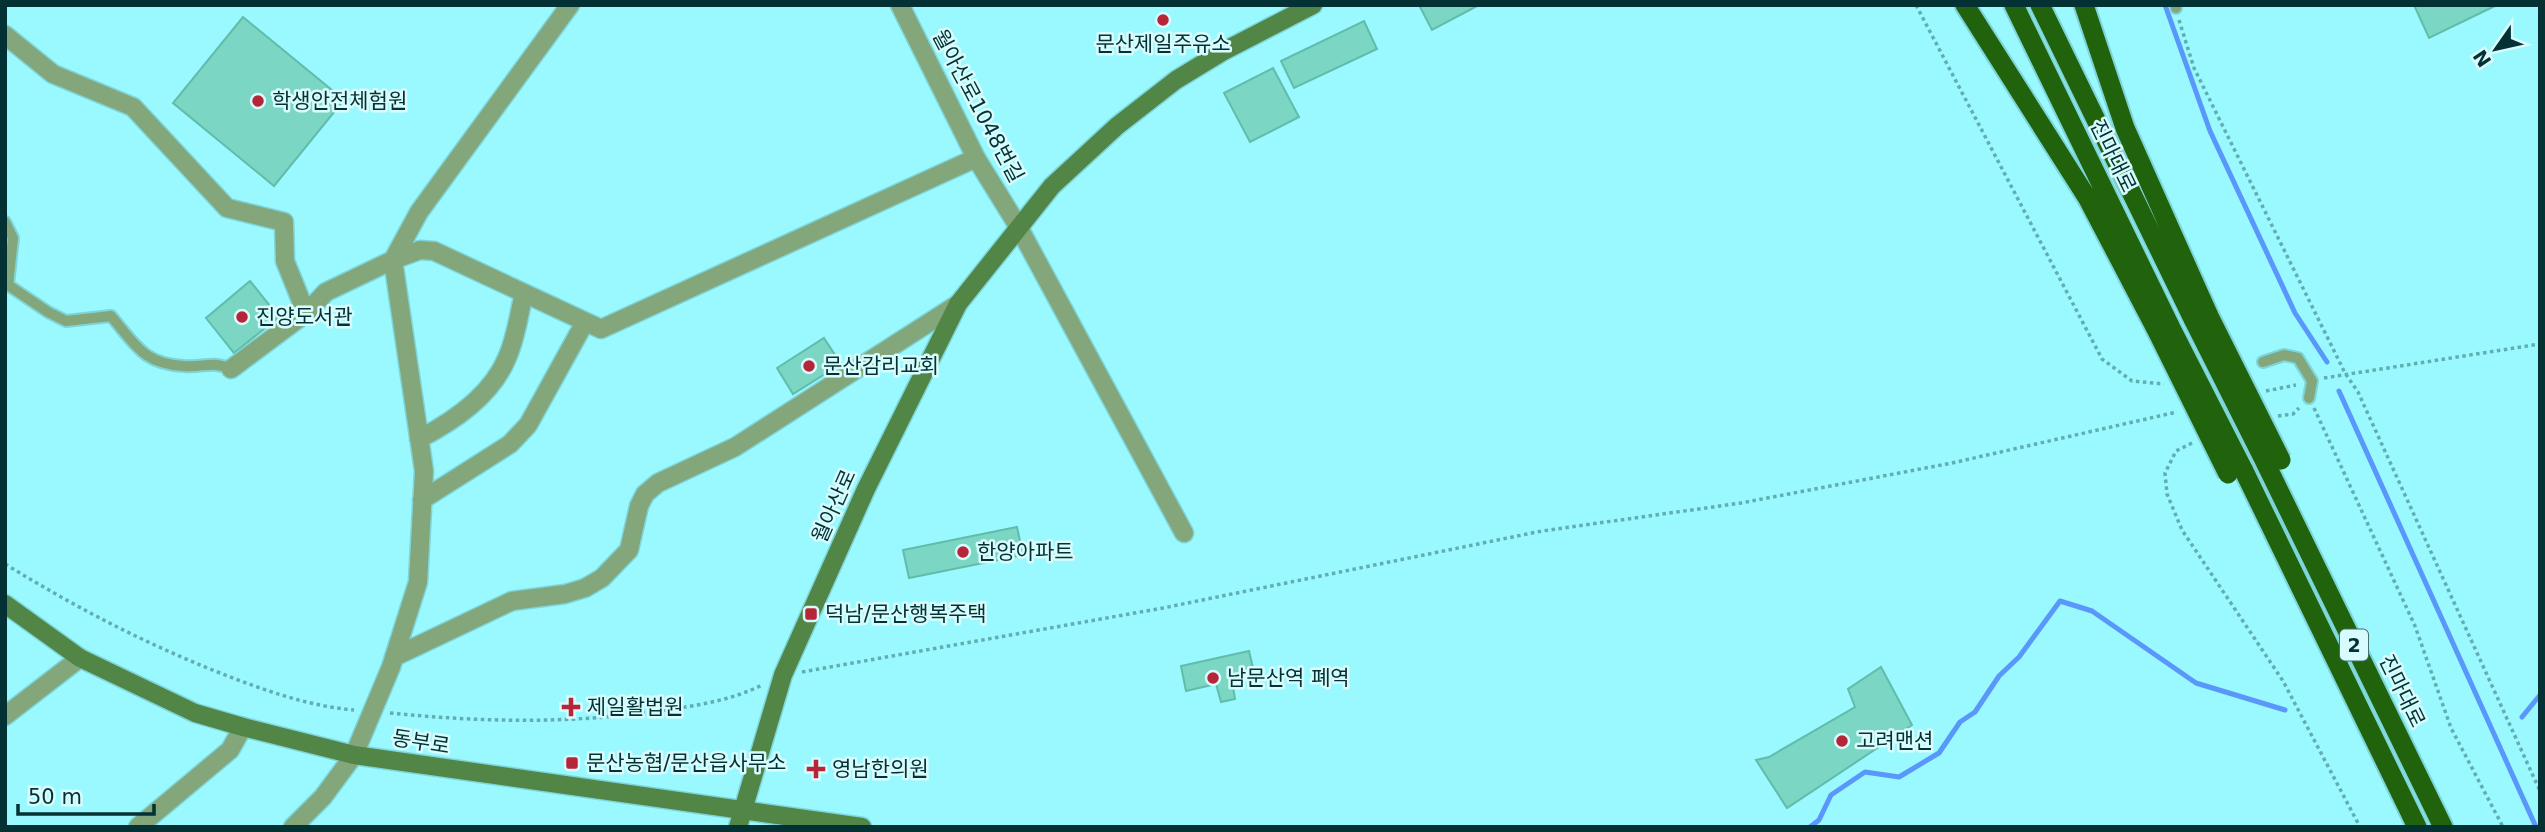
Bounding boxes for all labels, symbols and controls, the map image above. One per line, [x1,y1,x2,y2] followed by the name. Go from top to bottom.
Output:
[1155,12,1171,28] marker: 문산제일주유소
[2461,14,2531,84] north arrow
[928,26,1028,186] street label: 월아산로1048번길
[1095,32,1231,56] place label: 문산제일주유소
[2468,46,2495,71] text: N
[272,89,407,113] place label: 학생안전체험원
[250,93,266,109] marker: 학생안전체험원
[2085,116,2141,196] street label: 진마대로
[256,305,353,329] place label: 진양도서관
[234,309,250,325] marker: 진양도서관
[823,354,939,378] place label: 문산감리교회
[801,358,817,374] marker: 문산감리교회
[807,466,861,546] street label: 월아산로
[977,540,1074,564] place label: 한양아파트
[955,544,971,560] marker: 한양아파트
[825,602,987,626] place label: 덕남/문산행복주택
[803,606,819,622] marker: 덕남/문산행복주택
[2340,630,2368,660] road number: 2
[2374,651,2430,731] street label: 진마대로
[1227,666,1350,690] place label: 남문산역 폐역
[1205,670,1221,686] marker: 남문산역 폐역
[587,695,684,719] place label: 제일활법원
[561,697,581,717] marker: 제일활법원
[390,726,452,758] street label: 동부로
[1856,729,1933,753] place label: 고려맨션
[1834,733,1850,749] marker: 고려맨션
[586,751,786,775] place label: 문산농협/문산읍사무소
[564,755,580,771] marker: 문산농협/문산읍사무소
[832,757,929,781] place label: 영남한의원
[806,759,826,779] marker: 영남한의원
[18,772,154,816] scale bar
[28,785,82,809] text: 50 m

